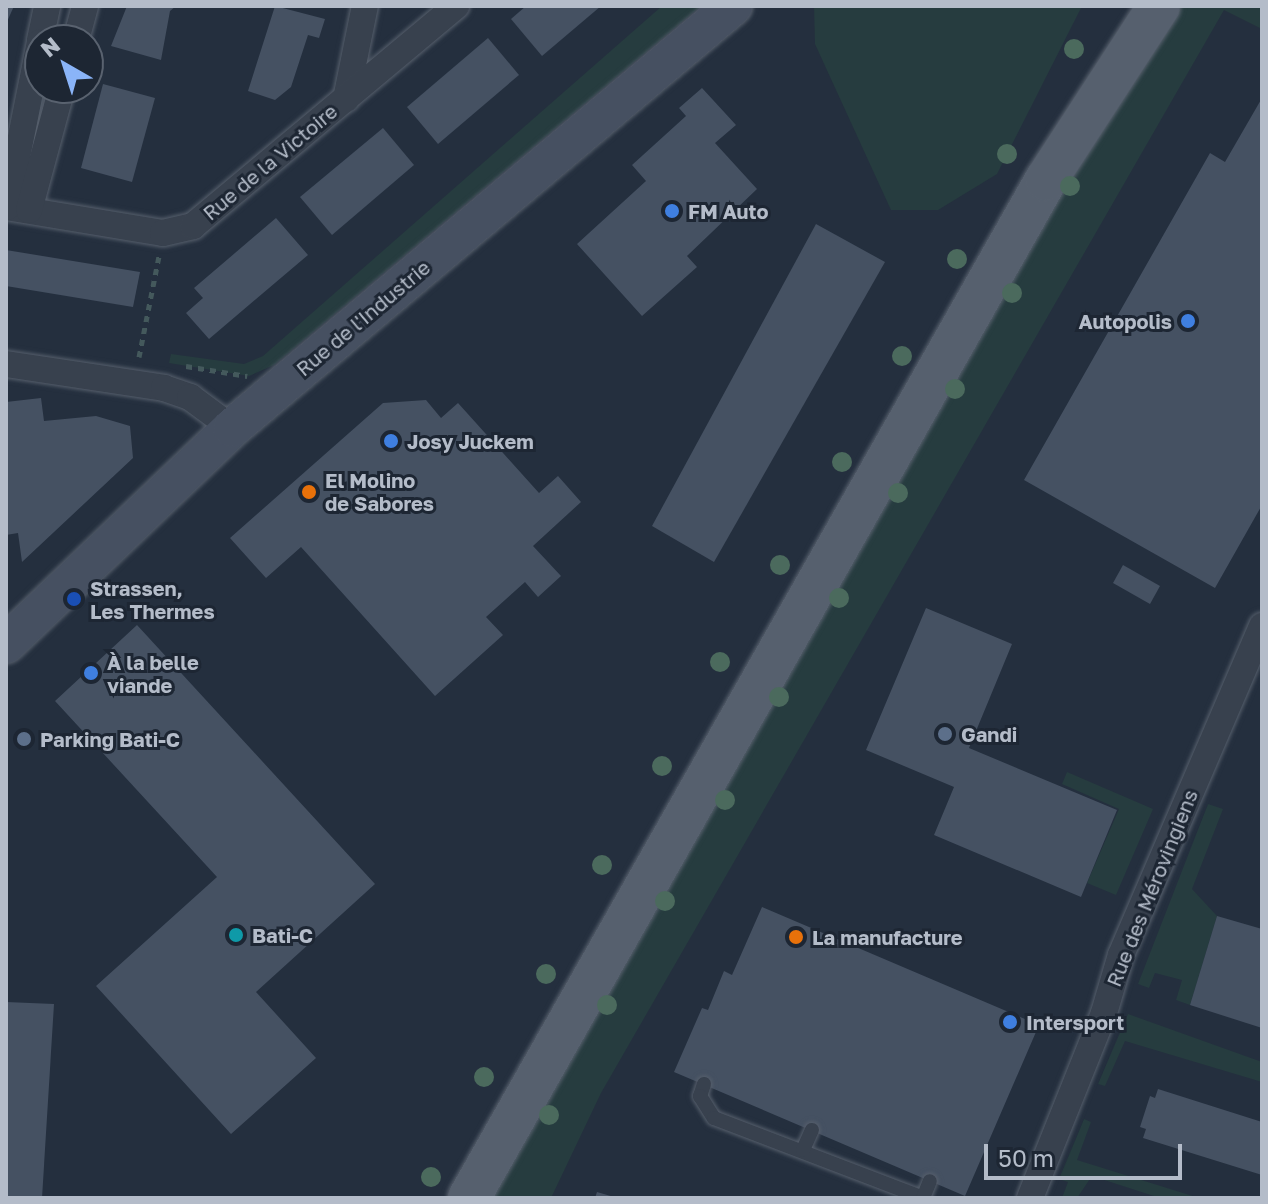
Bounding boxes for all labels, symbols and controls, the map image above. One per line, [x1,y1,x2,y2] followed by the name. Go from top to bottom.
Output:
[24,24,104,104] north arrow
[35,31,65,62] text: N
[198,99,342,225] street label: Rue de la Victoire
[688,199,768,223] place label: FM Auto
[663,202,681,220] marker: FM Auto
[291,255,435,381] street label: Rue de l'Industrie
[1079,309,1172,333] place label: Autopolis
[1179,312,1197,330] marker: Autopolis
[407,429,534,453] place label: Josy Juckem
[382,432,400,450] marker: Josy Juckem
[325,468,434,515] place label: El Molino de Sabores
[300,483,318,501] marker: El Molino de Sabores
[90,576,215,623] place label: Strassen, Les Thermes
[65,590,83,608] marker: Strassen, Les Thermes
[107,650,199,697] place label: À la belle viande
[82,664,100,682] marker: À la belle viande
[961,722,1017,746] place label: Gandi
[936,725,954,743] marker: Gandi
[40,727,180,751] place label: Parking Bati-C
[15,730,33,748] marker: Parking Bati-C
[1101,786,1203,990] street label: Rue des Mérovingiens
[252,923,313,947] place label: Bati-C
[812,925,962,949] place label: La manufacture
[227,926,245,944] marker: Bati-C
[787,928,805,946] marker: La manufacture
[1026,1010,1124,1034] place label: Intersport
[1001,1013,1019,1031] marker: Intersport
[988,1128,1186,1178] scale bar
[998,1143,1054,1172] text: 50 m

